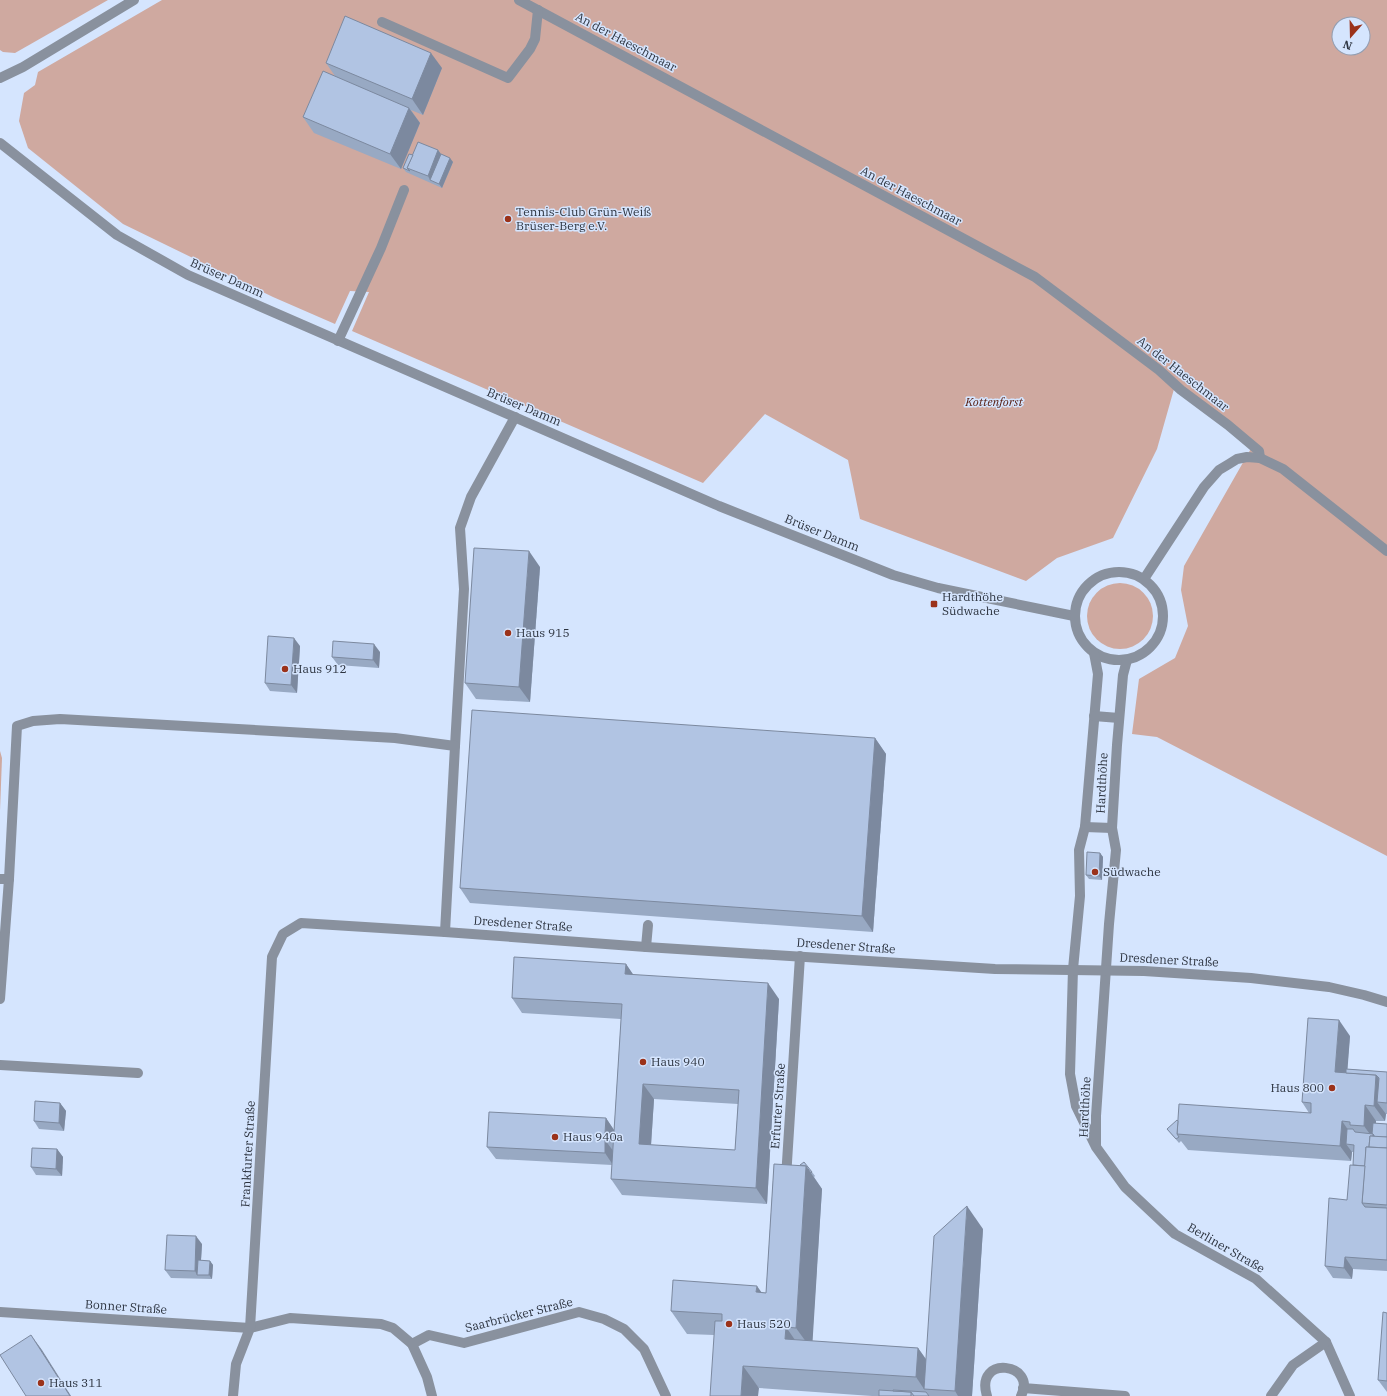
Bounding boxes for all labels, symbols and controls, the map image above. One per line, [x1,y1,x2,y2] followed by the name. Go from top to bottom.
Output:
[573,9,680,75] street label: An der Haeschmaar
[1331,16,1371,56] north arrow
[1341,37,1354,53] text: N
[858,163,965,229] street label: An der Haeschmaar
[516,204,651,233] place label: Tennis-Club Grün-Weiß Brüser-Berg e.V.
[503,214,513,224] marker: Tennis-Club Grün-Weiß Brüser-Berg e.V.
[188,255,267,301] street label: Brüser Damm
[1134,333,1233,415] street label: An der Haeschmaar
[485,384,564,429] street label: Brüser Damm
[964,394,1023,409] park label: Kottenforst
[783,511,862,555] street label: Brüser Damm
[942,589,1003,618] place label: Hardthöhe Südwache
[929,599,939,609] marker: Hardthöhe Südwache
[516,625,570,640] place label: Haus 915
[503,628,513,638] marker: Haus 915
[293,661,347,676] place label: Haus 912
[280,664,290,674] marker: Haus 912
[1092,752,1111,814] street label: Hardthöhe
[1103,864,1161,879] place label: Südwache
[1090,867,1100,877] marker: Südwache
[473,913,573,934] street label: Dresdener Straße
[796,935,896,956] street label: Dresdener Straße
[1119,949,1219,970] street label: Dresdener Straße
[651,1054,705,1069] place label: Haus 940
[638,1057,648,1067] marker: Haus 940
[767,1062,788,1149] street label: Erfurter Straße
[1075,1076,1094,1138] street label: Hardthöhe
[1270,1080,1324,1095] place label: Haus 800
[1327,1083,1337,1093] marker: Haus 800
[237,1100,258,1208] street label: Frankfurter Straße
[563,1129,624,1144] place label: Haus 940a
[550,1132,560,1142] marker: Haus 940a
[1185,1219,1268,1276] street label: Berliner Straße
[463,1294,574,1335] street label: Saarbrücker Straße
[85,1296,167,1317] street label: Bonner Straße
[737,1316,791,1331] place label: Haus 520
[724,1319,734,1329] marker: Haus 520
[49,1375,103,1390] place label: Haus 311
[36,1378,46,1388] marker: Haus 311

